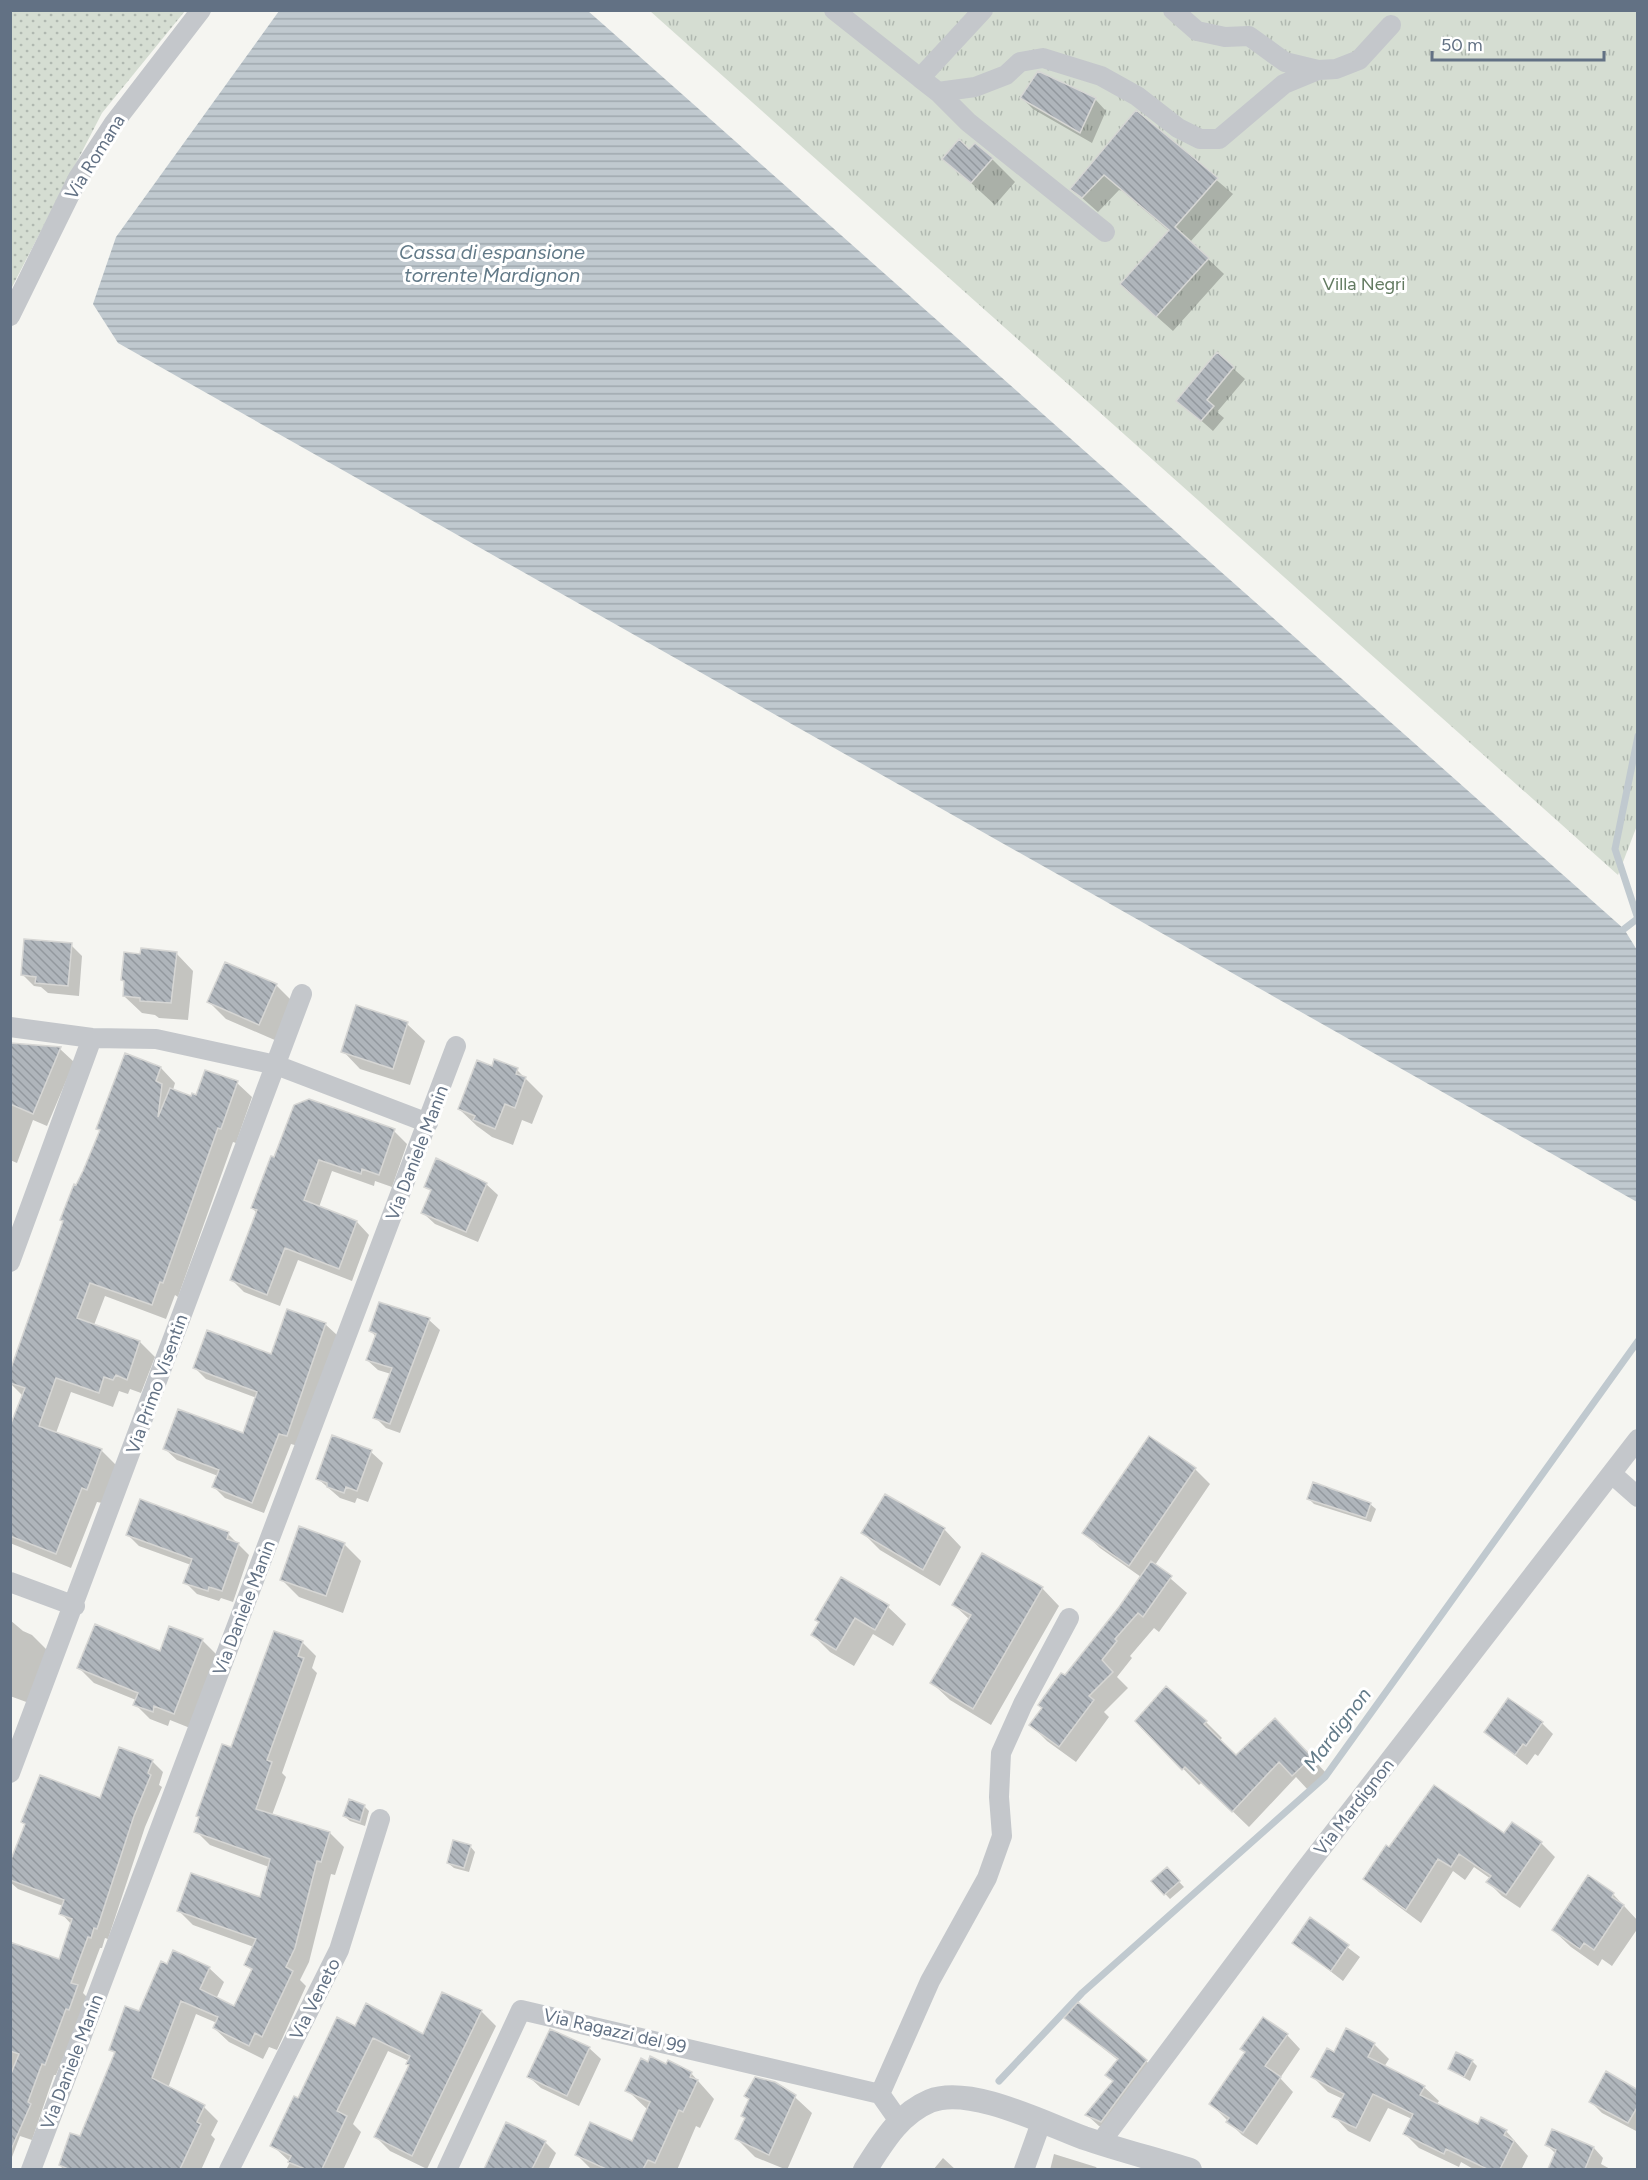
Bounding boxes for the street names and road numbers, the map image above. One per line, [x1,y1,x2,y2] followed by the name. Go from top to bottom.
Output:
[60,111,130,203] street label: Via Romana
[381,1082,453,1224] street label: Via Daniele Manin
[122,1311,192,1457] street label: Via Primo Visentin
[208,1537,280,1679] street label: Via Daniele Manin
[1309,1754,1399,1860] street label: Via Mardignon
[285,1954,345,2044] street label: Via Veneto
[36,1991,108,2133] street label: Via Daniele Manin
[541,2004,689,2058] street label: Via Ragazzi del 99

